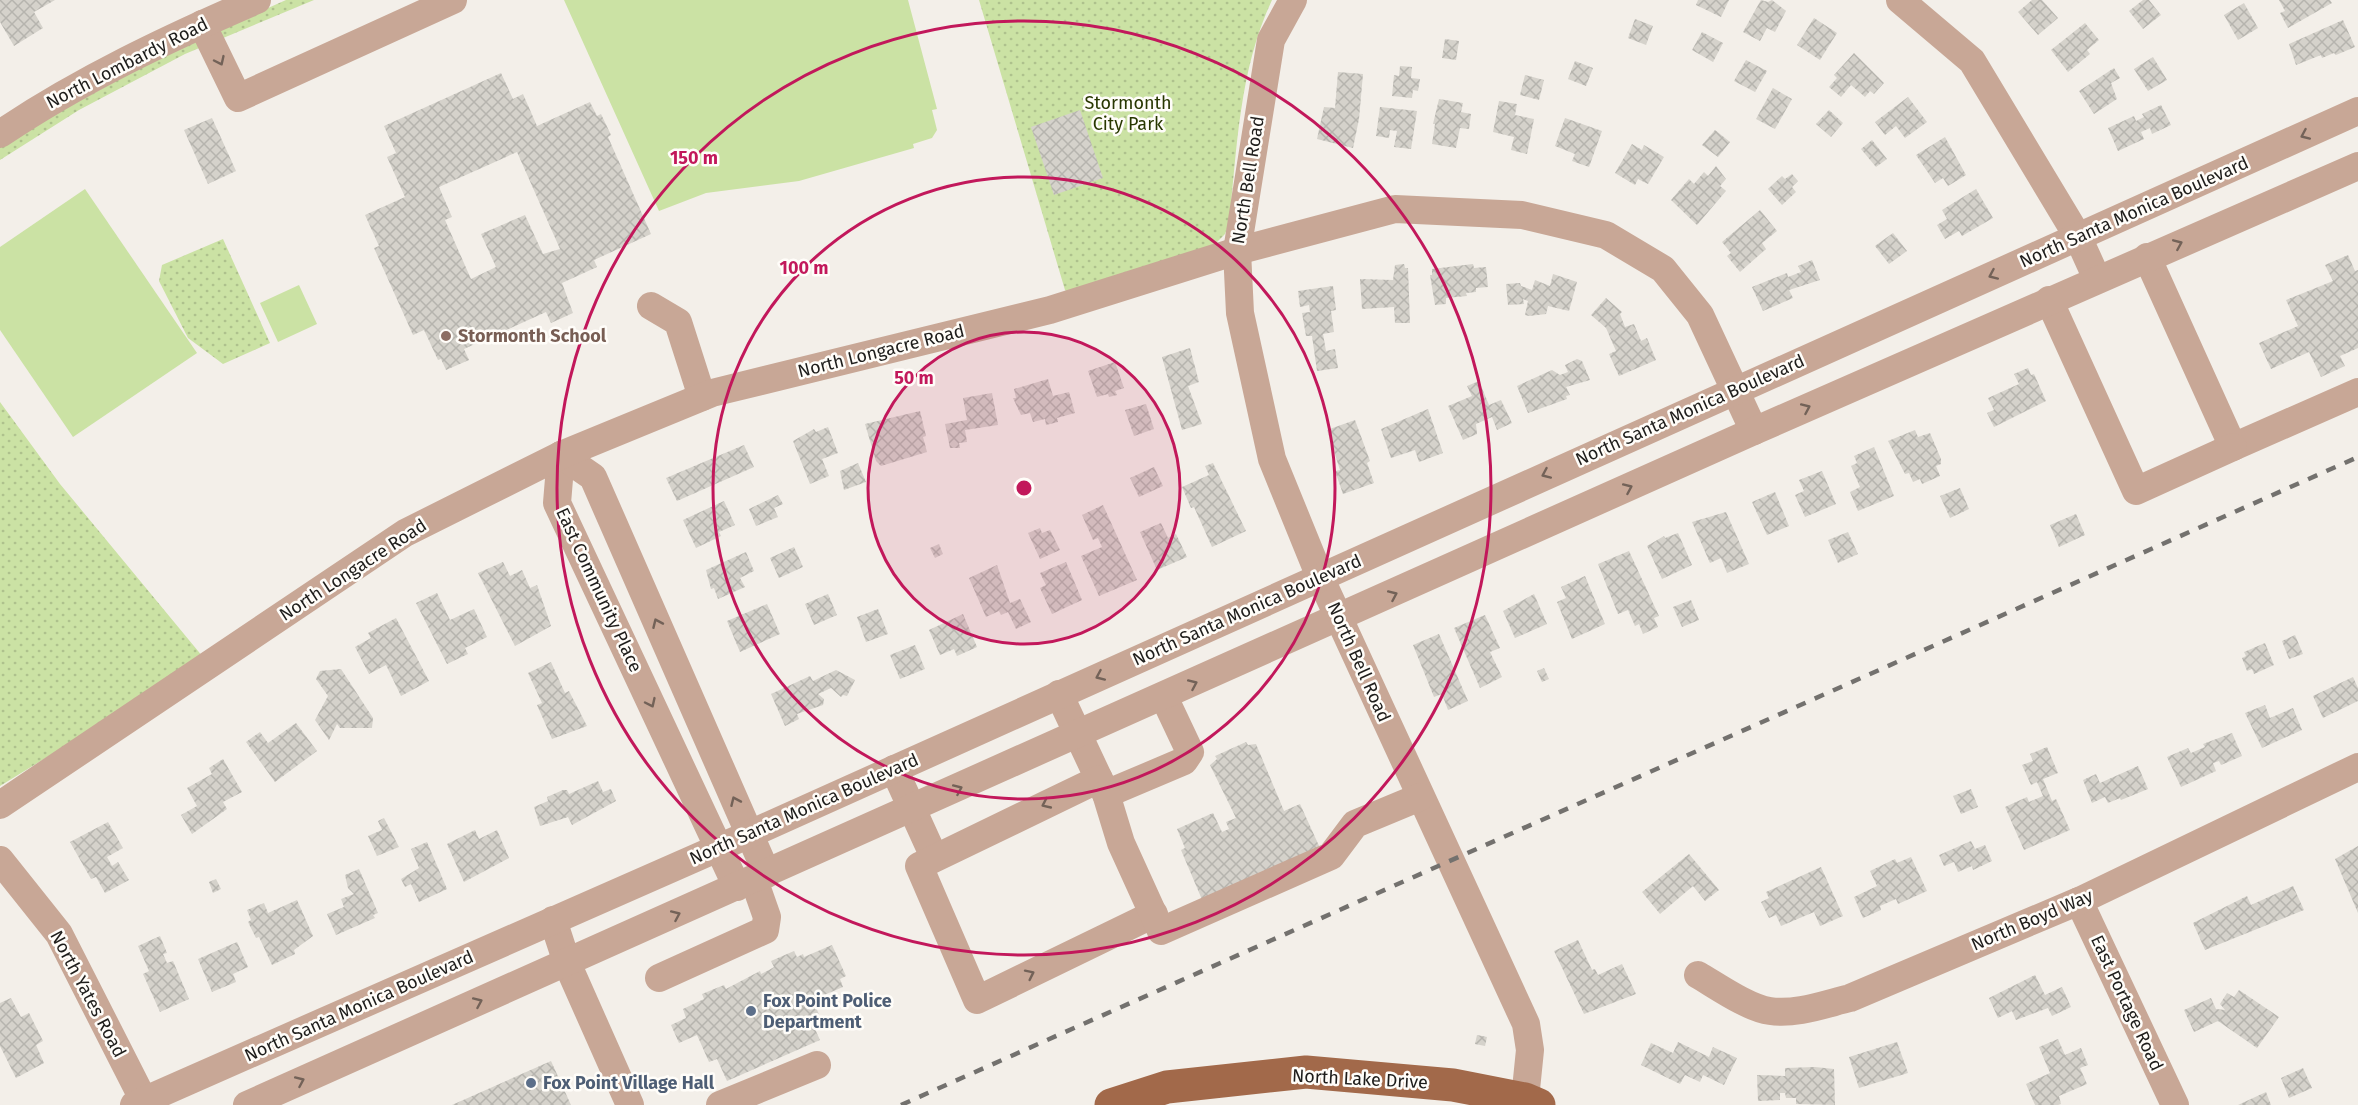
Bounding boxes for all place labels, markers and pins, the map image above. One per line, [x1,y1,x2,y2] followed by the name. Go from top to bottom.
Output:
[458,325,607,347] place label: Stormonth School
[439,329,453,343] marker: Stormonth School
[1014,478,1034,498] centre of rings
[763,990,892,1033] place label: Fox Point Police Department
[744,1004,758,1018] marker: Fox Point Police Department
[543,1072,715,1094] place label: Fox Point Village Hall
[524,1076,538,1090] marker: Fox Point Village Hall

